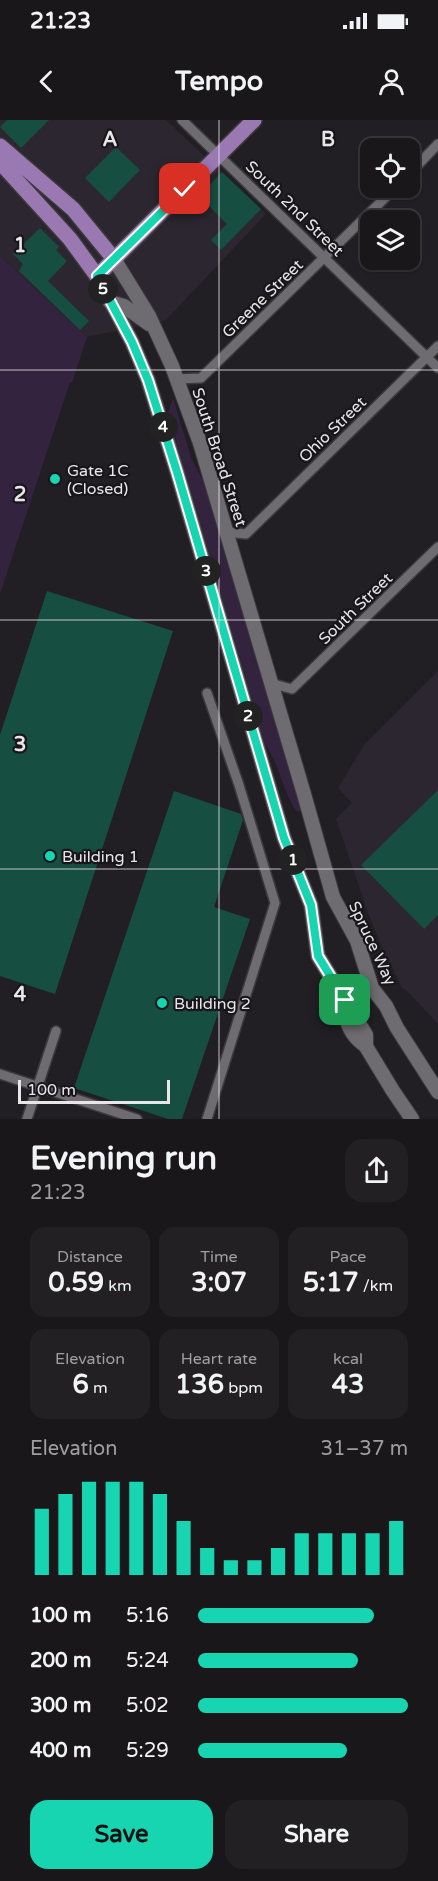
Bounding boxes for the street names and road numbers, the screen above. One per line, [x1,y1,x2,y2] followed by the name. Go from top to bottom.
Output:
[241,157,348,261] street label: South 2nd Street
[218,255,307,342] street label: Greene Street
[187,385,251,529] street label: South Broad Street
[295,393,371,467] street label: Ohio Street
[315,569,397,649] street label: South Street
[344,898,400,989] street label: Spruce Way

